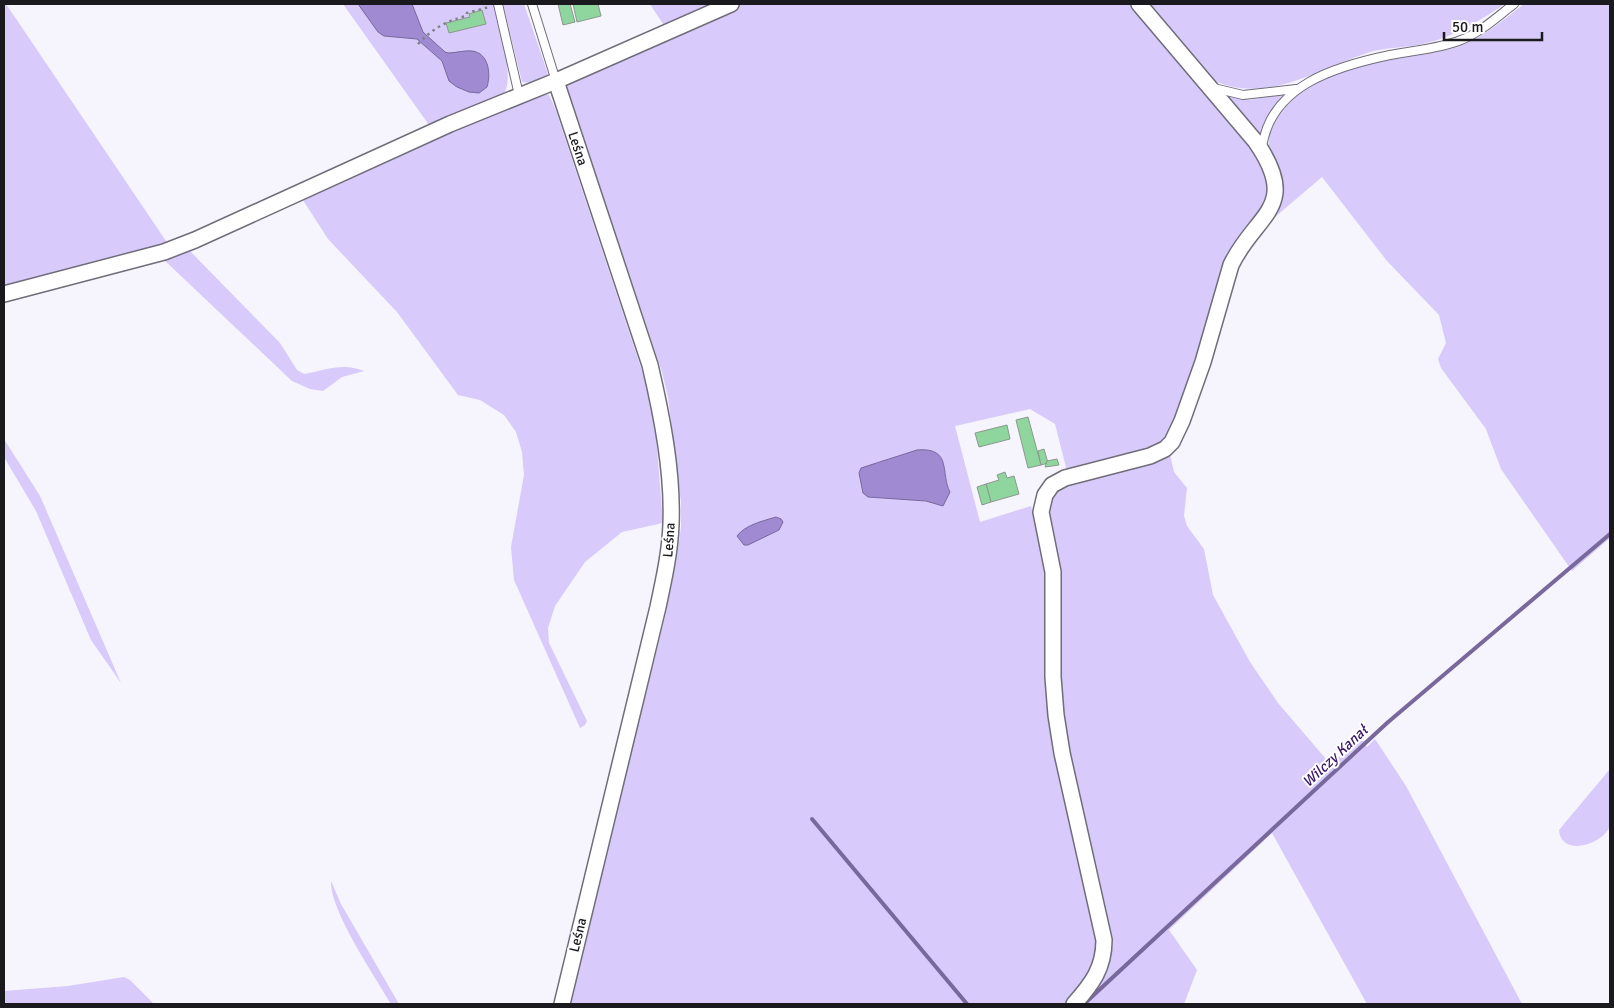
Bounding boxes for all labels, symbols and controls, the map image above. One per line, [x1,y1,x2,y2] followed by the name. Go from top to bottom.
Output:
[1444,10,1542,42] scale bar
[1452,18,1483,36] text: 50 m
[565,129,592,168] street label: Leśna
[659,522,679,558] street label: Leśna
[1299,720,1373,791] water label: Wilczy Kanał
[566,916,590,954] street label: Leśna

